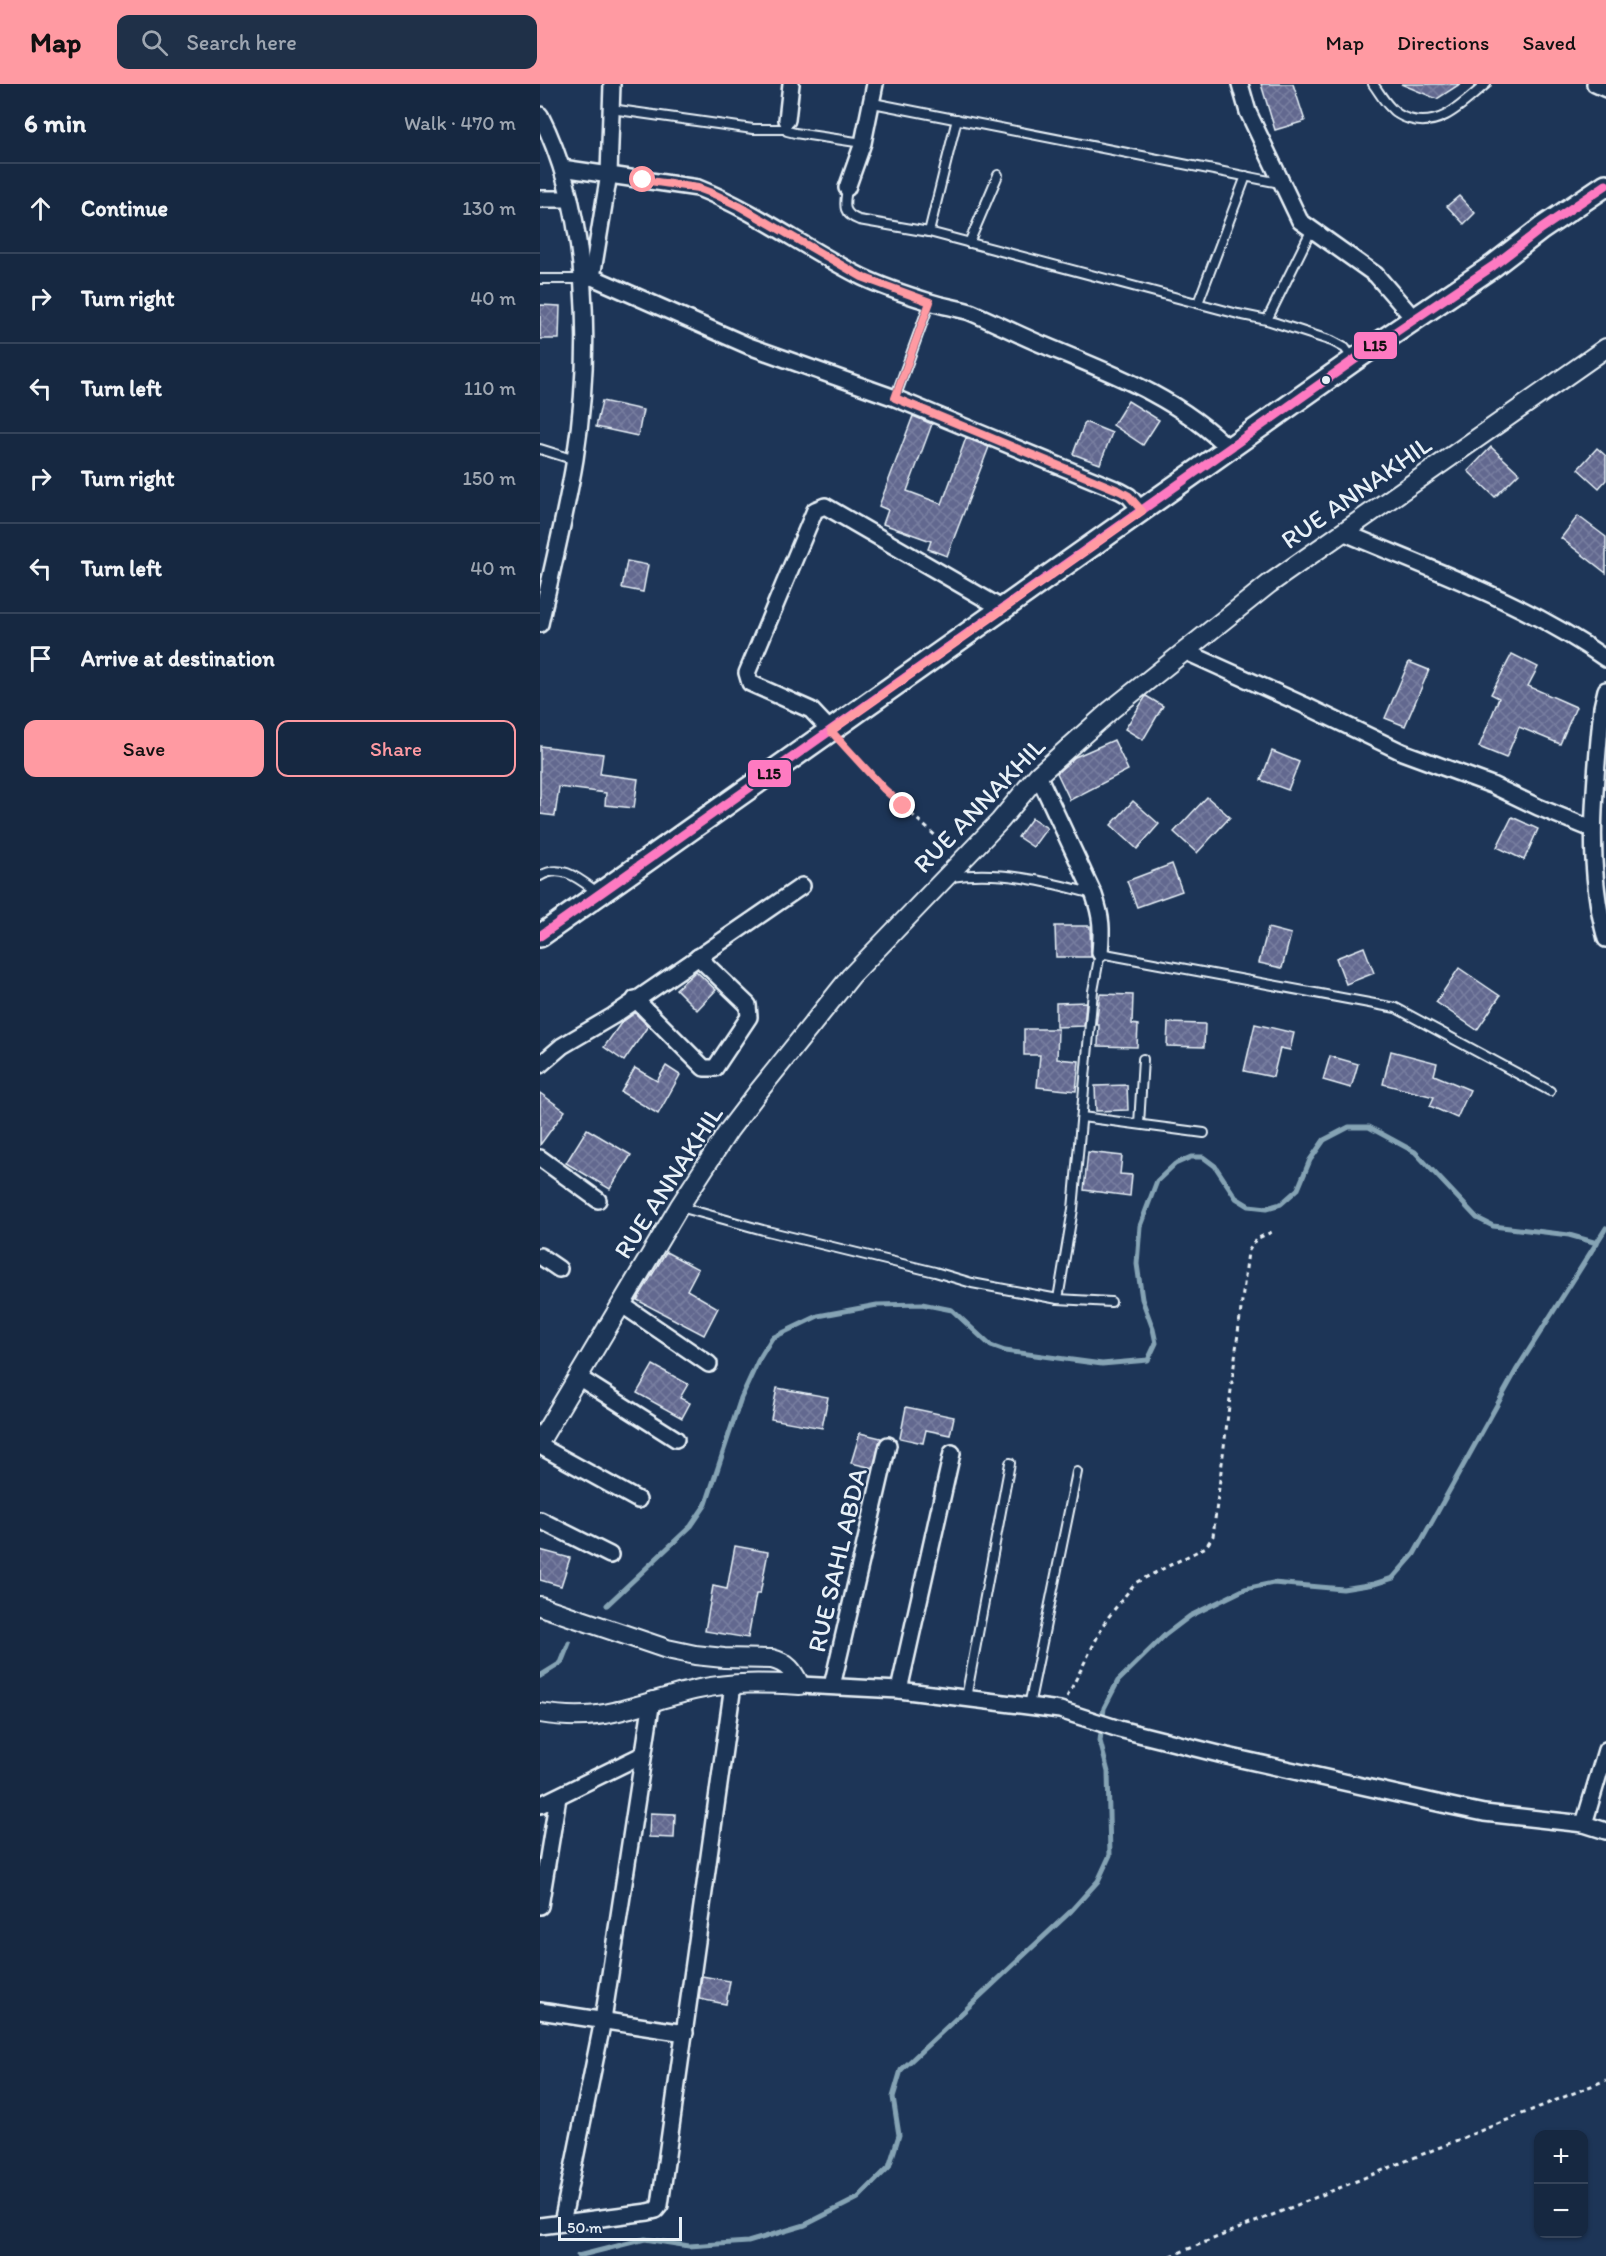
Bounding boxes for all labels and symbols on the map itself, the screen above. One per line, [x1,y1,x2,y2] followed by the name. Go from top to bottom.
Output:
[629,166,655,192] route start
[1353,331,1398,360] line badge: L15
[1363,336,1388,355] text: L15
[1320,374,1332,386] unlabelled marker
[1275,428,1437,556] street label: RUE ANNAKHIL
[906,730,1052,880] street label: RUE ANNAKHIL
[747,759,792,788] line badge: L15
[757,764,782,783] text: L15
[889,792,915,818] route end
[607,1099,729,1265] street label: RUE ANNAKHIL
[800,1464,874,1655] street label: RUE SAHL ABDA
[558,2214,682,2242] scale bar

